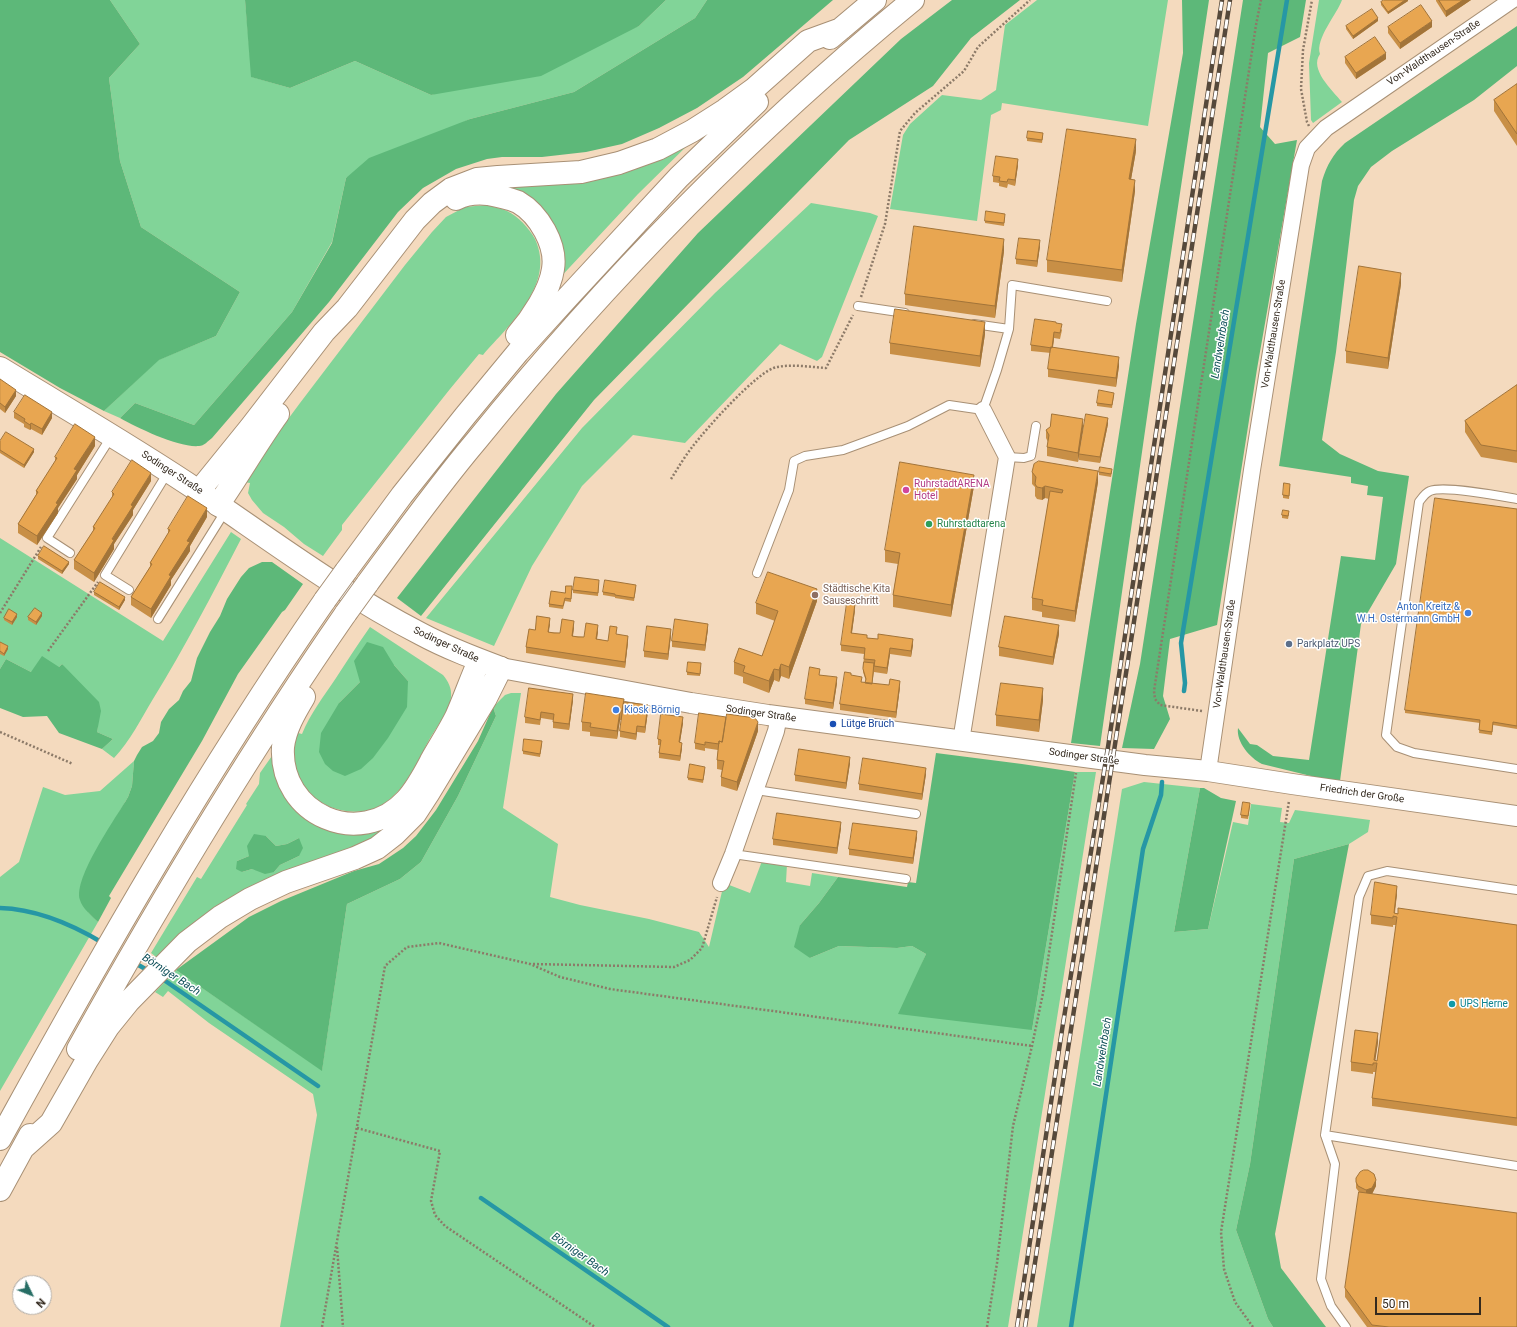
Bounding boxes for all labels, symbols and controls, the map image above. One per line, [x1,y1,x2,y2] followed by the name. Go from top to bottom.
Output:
[1385,17,1483,89] street label: Von-Waldthausen-Straße
[1259,279,1289,389] street label: Von-Waldthausen-Straße
[1209,308,1233,380] water label: Landwehrbach
[139,449,205,497] street label: Sodinger Straße
[914,478,989,502] place label: RuhrstadtARENA Hotel
[901,485,911,495] marker: RuhrstadtARENA Hotel
[937,518,1005,530] place label: Ruhrstadtarena
[924,519,934,529] marker: Ruhrstadtarena
[823,583,890,606] place label: Städtische Kita Sauseschritt
[810,590,820,600] marker: Städtische Kita Sauseschritt
[1211,599,1239,709] street label: Von-Waldthausen-Straße
[1357,601,1460,624] place label: Anton Kreitz & W.H. Ostermann GmbH
[1463,608,1473,618] marker: Anton Kreitz & W.H. Ostermann GmbH
[411,625,481,665] street label: Sodinger Straße
[1297,638,1360,650] place label: Parkplatz UPS
[1284,639,1294,649] marker: Parkplatz UPS
[725,703,797,725] street label: Sodinger Straße
[624,704,680,716] place label: Kiosk Börnig
[611,705,621,715] marker: Kiosk Börnig
[841,718,894,730] place label: Lütge Bruch
[828,719,838,729] marker: Lütge Bruch
[1048,746,1120,768] street label: Sodinger Straße
[1319,782,1405,806] street label: Friedrich der Große
[139,951,203,999] water label: Börniger Bach
[1460,998,1508,1010] place label: UPS Herne
[1447,999,1457,1009] marker: UPS Herne
[1091,1016,1115,1088] water label: Landwehrbach
[549,1230,611,1280] water label: Börniger Bach
[12,1275,52,1315] north arrow
[1377,1289,1483,1315] scale bar
[33,1296,48,1310] text: N
[1382,1297,1409,1311] text: 50 m

